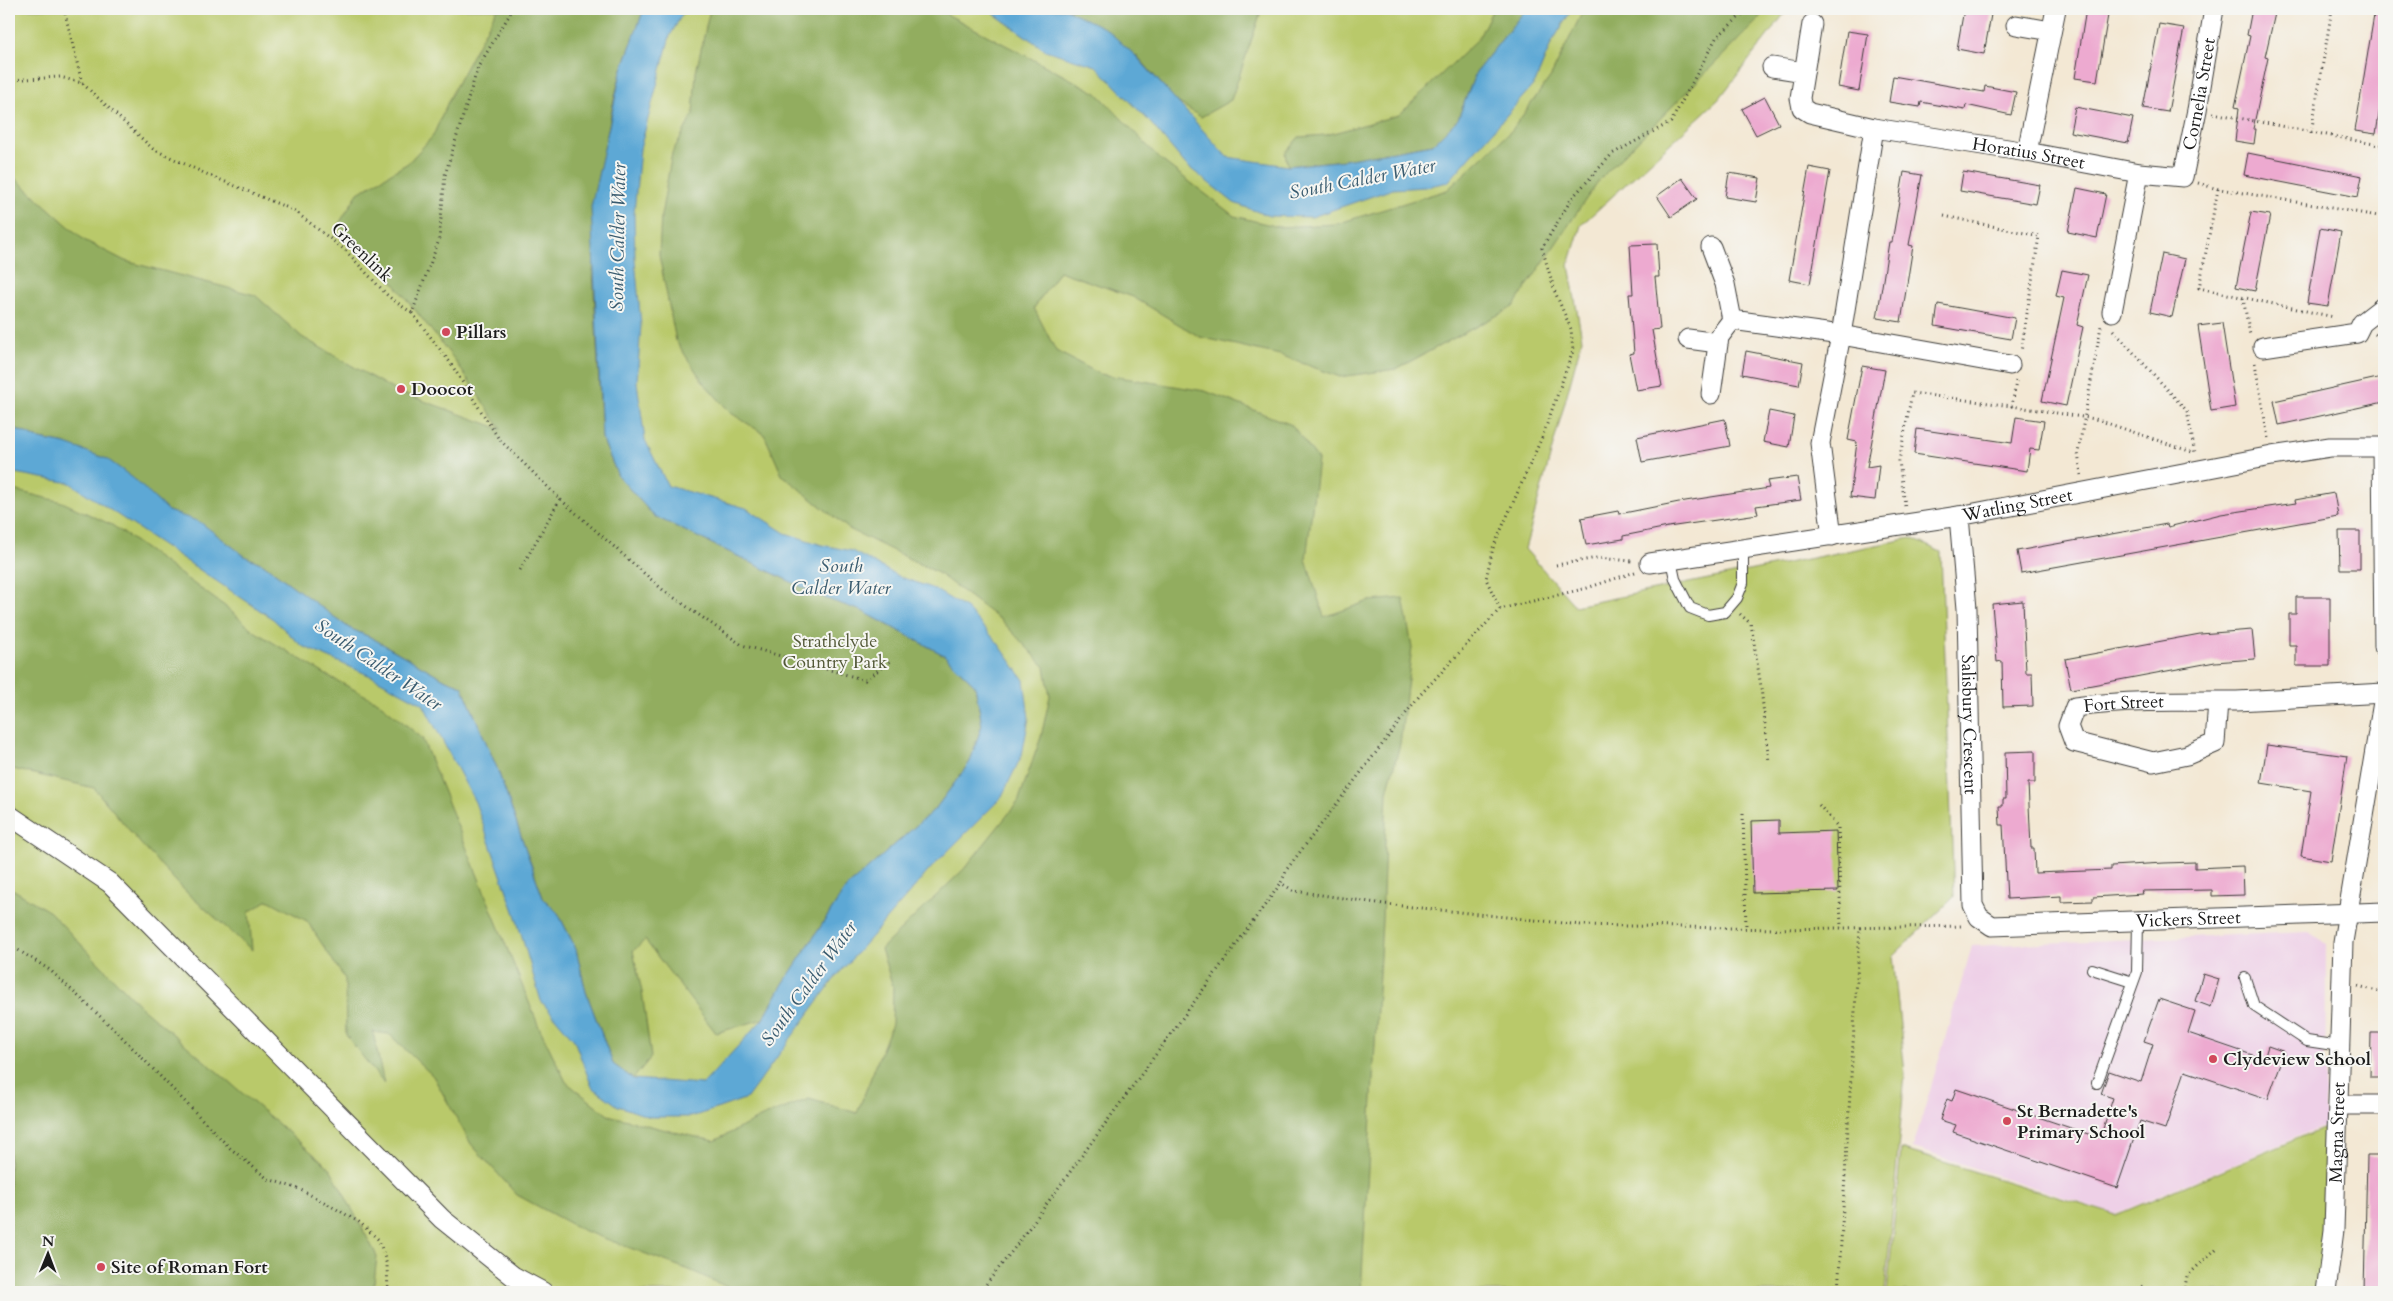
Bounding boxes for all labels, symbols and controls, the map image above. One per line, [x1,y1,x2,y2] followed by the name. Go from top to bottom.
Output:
[2177,36,2222,153] street label: Cornelia Street
[1970,132,2087,176] street label: Horatius Street
[1287,152,1438,206] water label: South Calder Water
[604,162,632,311] water label: South Calder Water
[325,217,398,288] street label: Greenlink
[456,320,507,345] place label: Pillars
[440,326,452,338] marker: Pillars
[411,377,474,402] place label: Doocot
[395,383,407,395] marker: Doocot
[1959,482,2075,528] street label: Watling Street
[791,553,892,601] water label: South Calder Water
[310,613,448,718] water label: South Calder Water
[783,629,888,675] park label: Strathclyde Country Park
[1955,654,1983,795] street label: Salisbury Crescent
[2082,689,2164,719] street label: Fort Street
[2135,905,2242,934] street label: Vickers Street
[755,915,863,1051] water label: South Calder Water
[2223,1047,2371,1072] place label: Clydeview School
[2207,1053,2219,1065] marker: Clydeview School
[2323,1081,2352,1183] street label: Magna Street
[2017,1099,2145,1145] place label: St Bernadette's Primary School
[2001,1115,2013,1127] marker: St Bernadette's Primary School
[22,1228,72,1278] north arrow
[42,1232,54,1251] text: N
[111,1255,268,1280] place label: Site of Roman Fort
[95,1261,107,1273] marker: Site of Roman Fort

